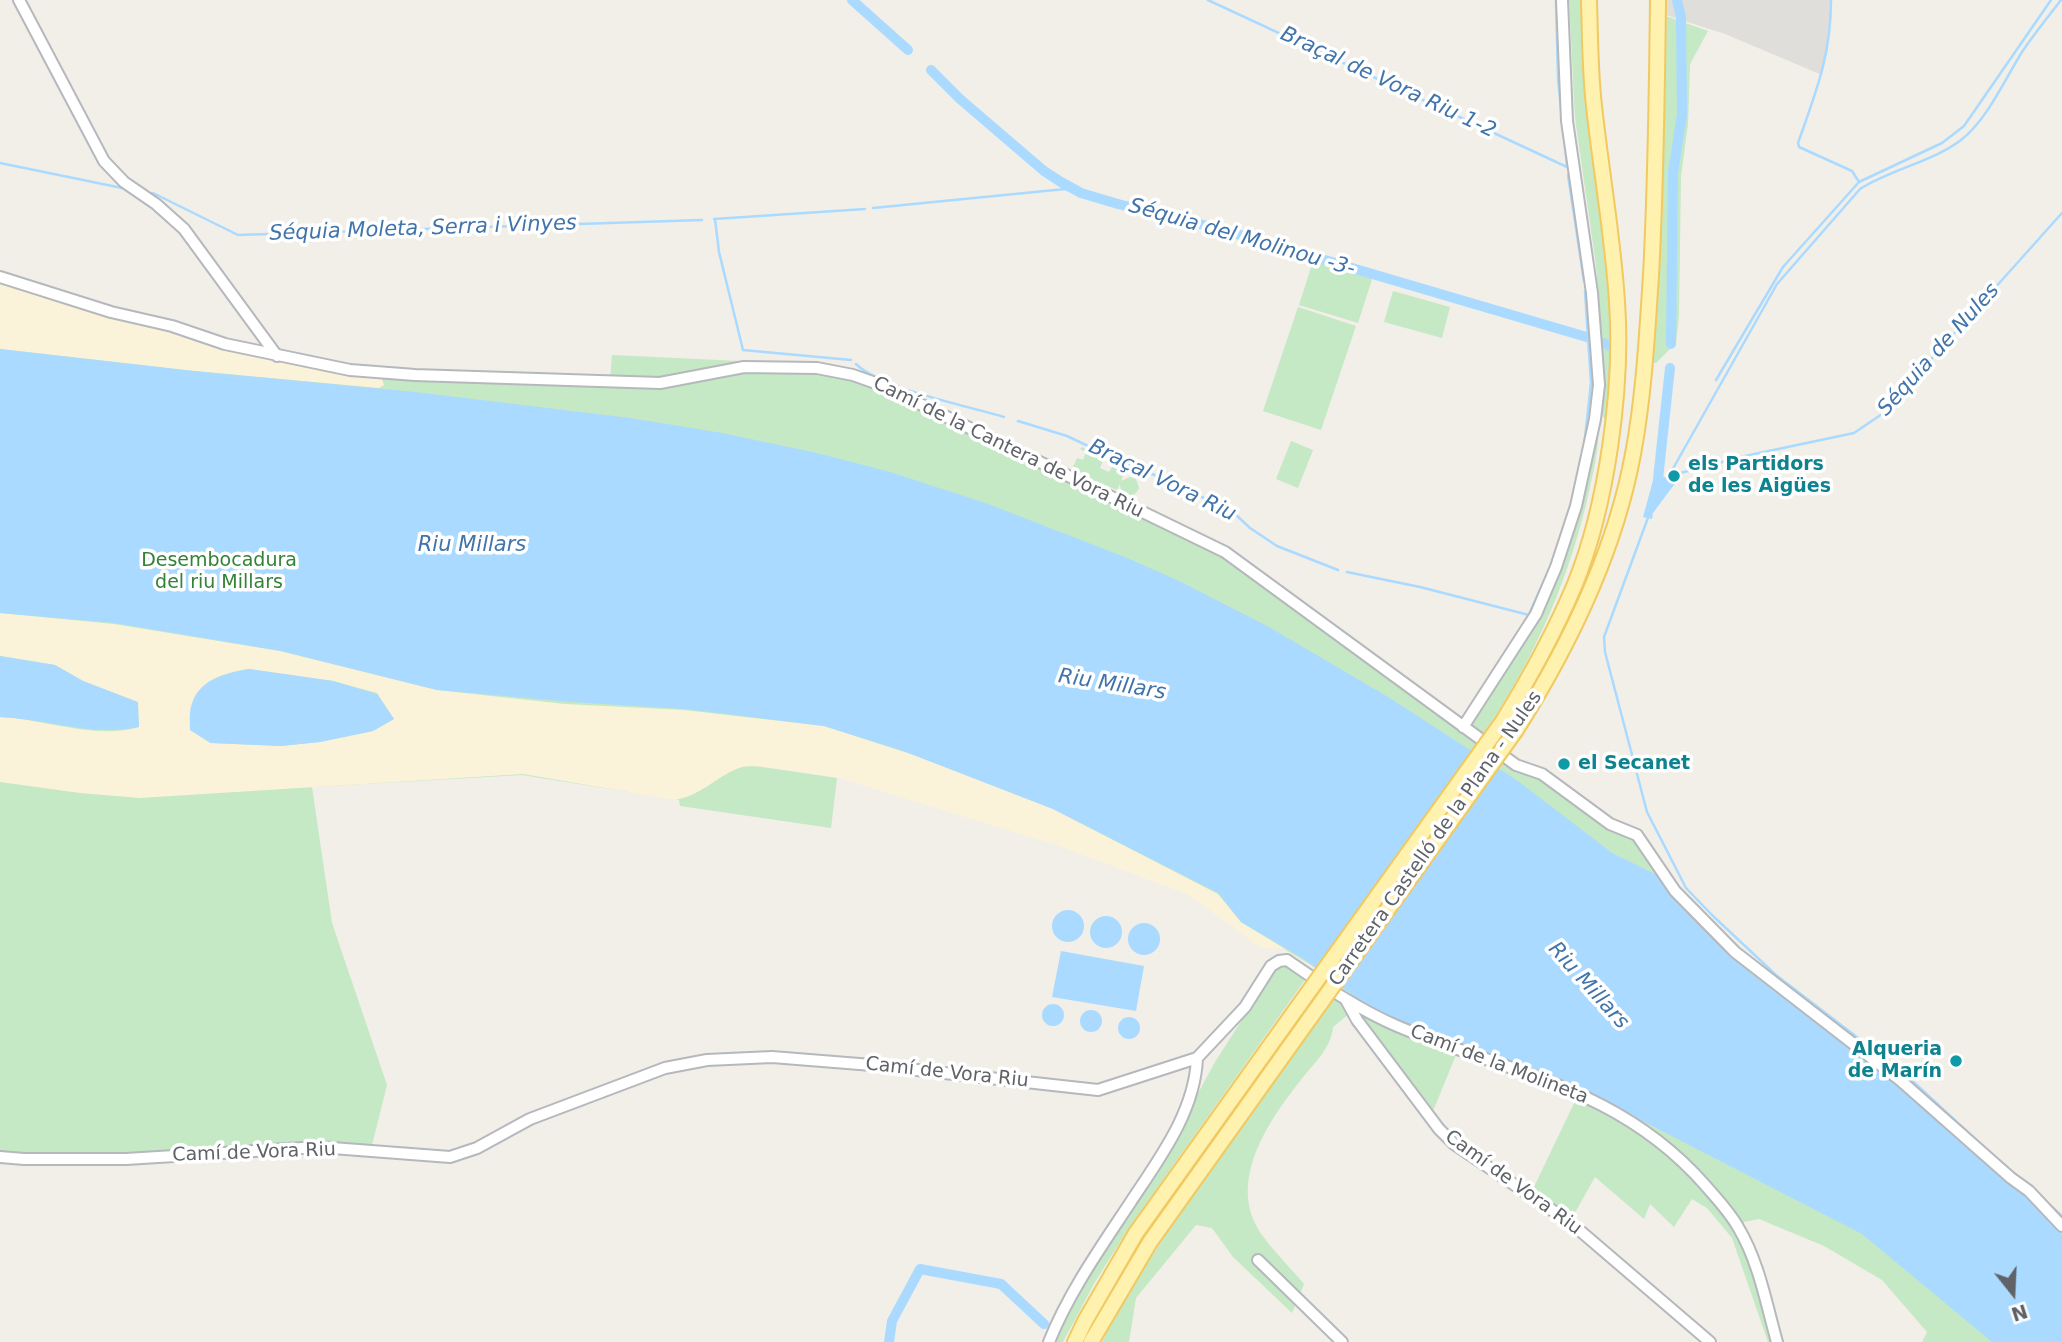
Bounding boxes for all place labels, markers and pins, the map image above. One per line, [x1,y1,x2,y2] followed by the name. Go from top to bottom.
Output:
[1688,454,1831,498] place label: els Partidors de les Aigües
[1666,468,1682,484] marker: els Partidors de les Aigües
[1578,753,1690,775] place label: el Secanet
[1556,756,1572,772] marker: el Secanet
[1848,1039,1942,1083] place label: Alqueria de Marín
[1948,1053,1964,1069] marker: Alqueria de Marín

